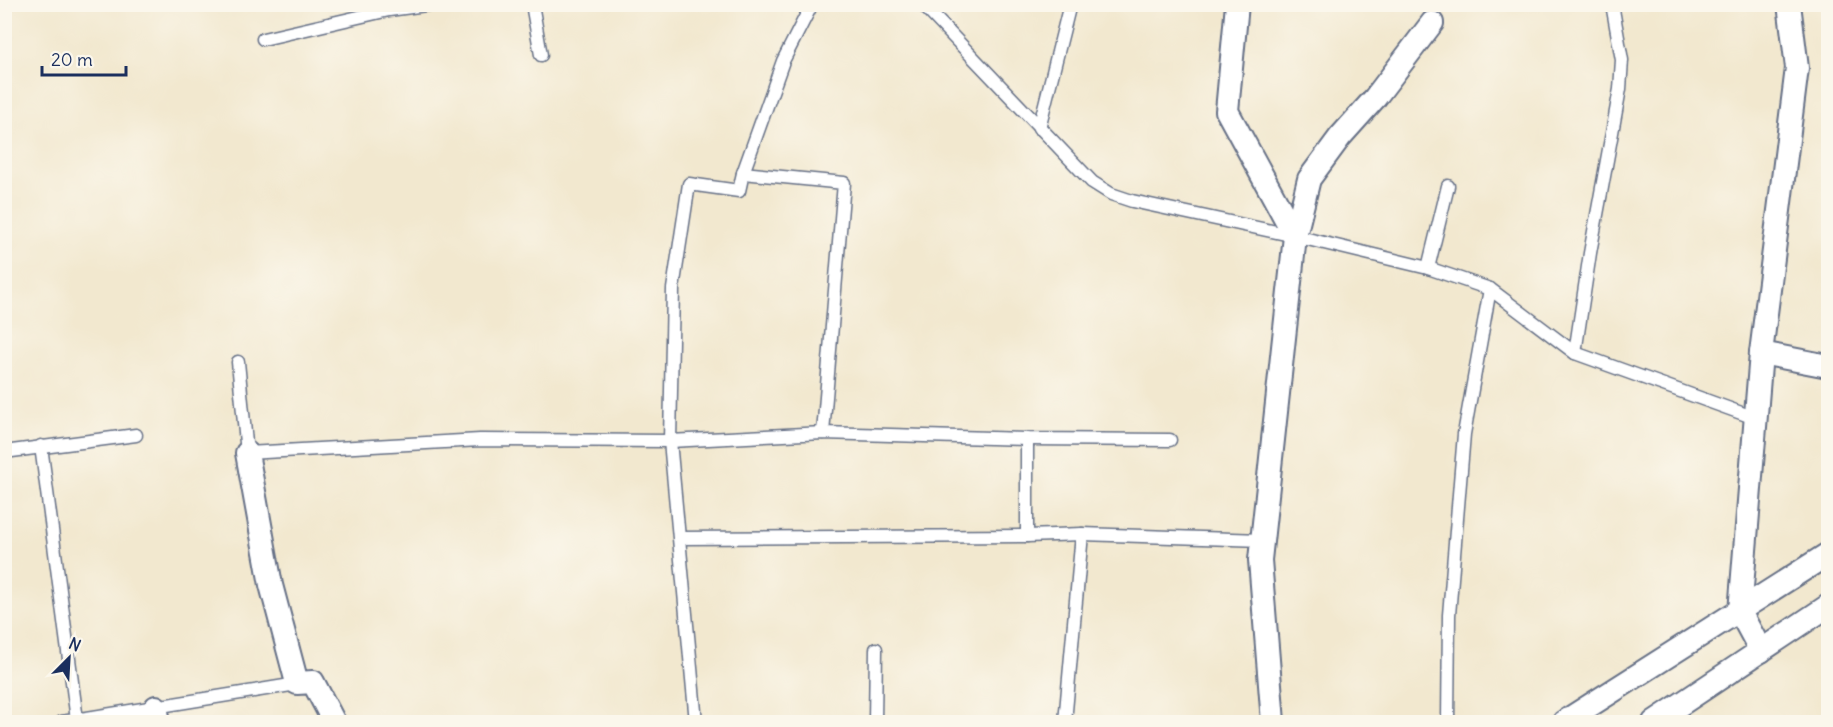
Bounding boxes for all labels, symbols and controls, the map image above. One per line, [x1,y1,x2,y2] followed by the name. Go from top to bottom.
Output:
[42,39,126,77] scale bar
[51,48,93,71] text: 20 m
[39,628,99,688] north arrow
[66,633,84,656] text: N

